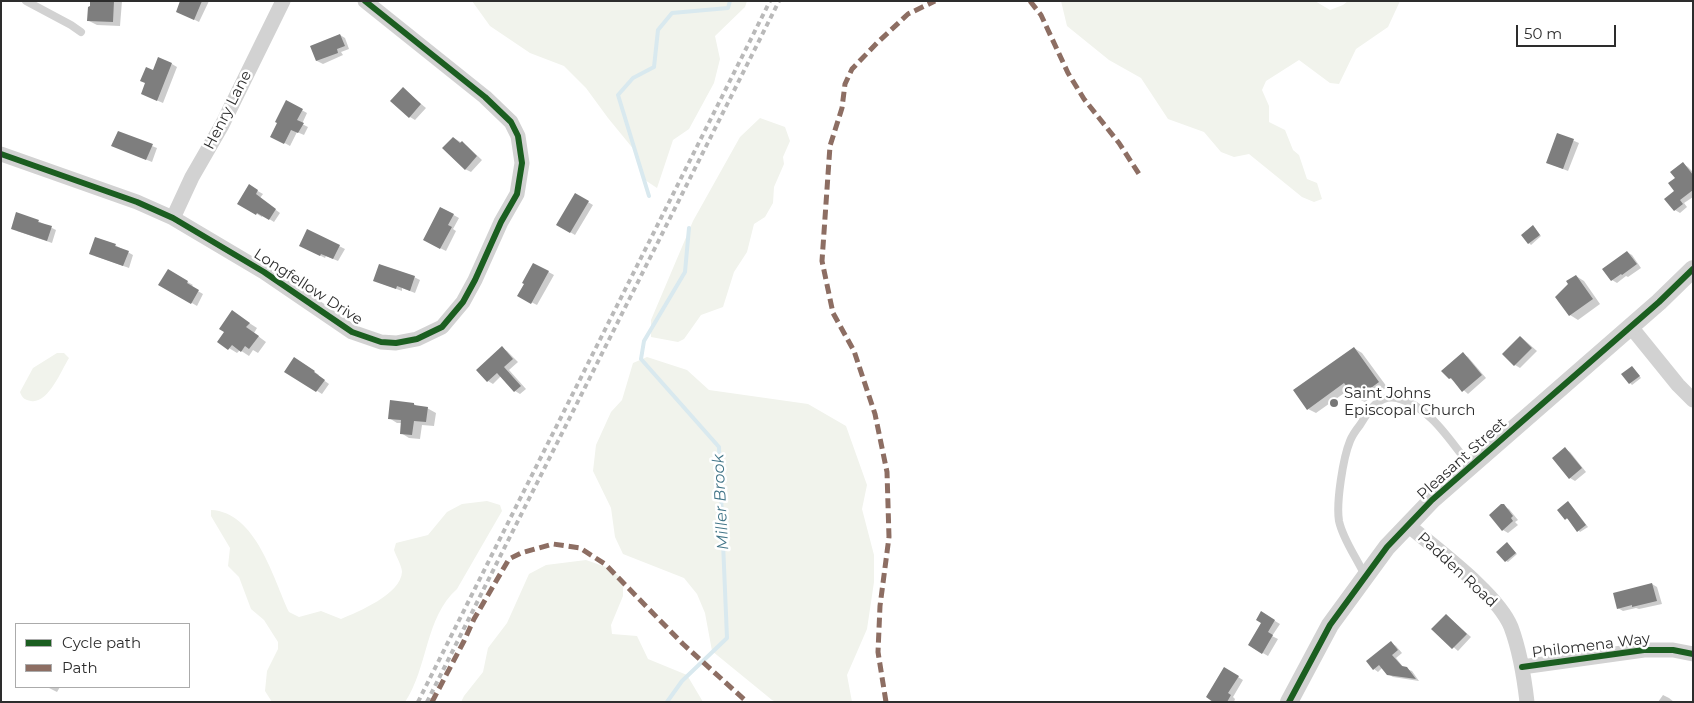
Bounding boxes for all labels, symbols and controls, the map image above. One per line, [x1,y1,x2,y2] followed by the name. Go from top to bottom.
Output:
[1519,15,1619,47] scale bar
[1524,24,1562,43] text: 50 m
[200,67,256,153] street label: Henry Lane
[250,245,366,329] street label: Longfellow Drive
[1344,385,1475,420] place label: Saint Johns Episcopal Church
[1328,397,1340,409] marker: Saint Johns Episcopal Church
[1414,414,1510,504] street label: Pleasant Street
[709,453,733,551] water label: Miller Brook
[1414,529,1500,611] street label: Padden Road
[15,623,190,688] legend
[1531,630,1651,662] street label: Philomena Way
[62,633,141,652] text: Cycle path
[62,658,98,677] text: Path

